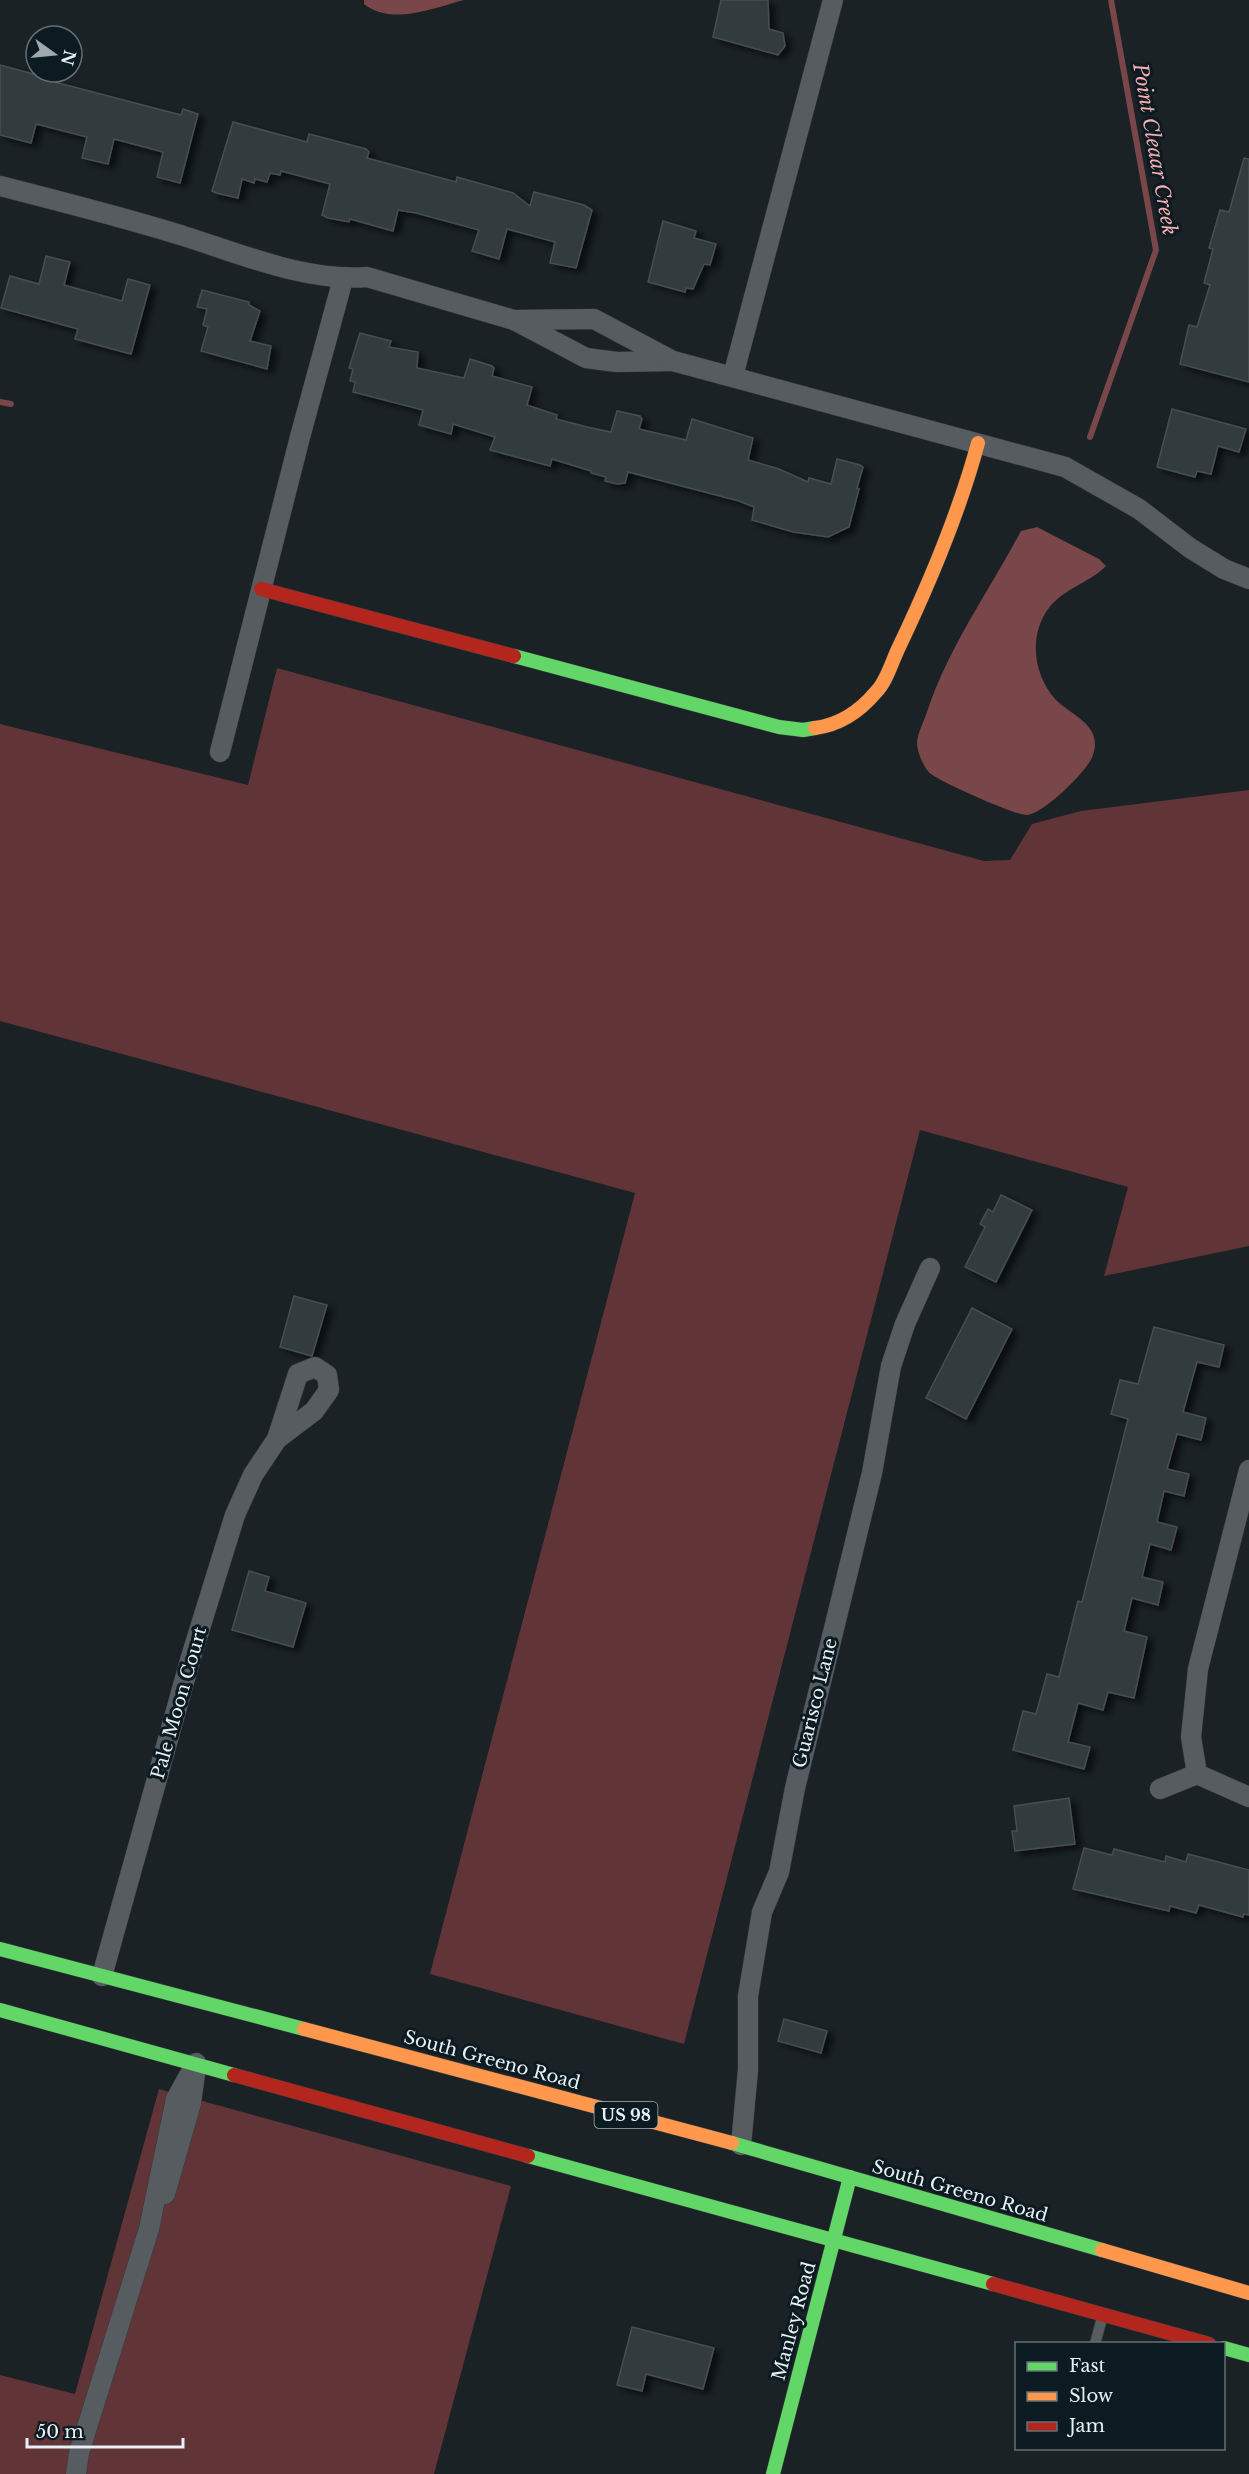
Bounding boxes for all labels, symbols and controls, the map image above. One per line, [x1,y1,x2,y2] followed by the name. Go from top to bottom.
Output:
[24,24,84,84] north arrow
[57,48,80,68] text: N
[1128,60,1182,237] water label: Point Cleaar Creek
[147,1624,211,1782] street label: Pale Moon Court
[788,1636,842,1770] street label: Guarisco Lane
[401,2026,583,2094] street label: South Greeno Road
[594,2102,658,2128] road number: US 98
[870,2155,1050,2227] street label: South Greeno Road
[768,2259,820,2383] street label: Manley Road
[1015,2342,1225,2450] legend
[1069,2355,1106,2377] text: Fast
[1069,2385,1114,2407] text: Slow
[27,2411,183,2449] scale bar
[1067,2415,1105,2437] text: Jam
[36,2421,84,2443] text: 50 m

